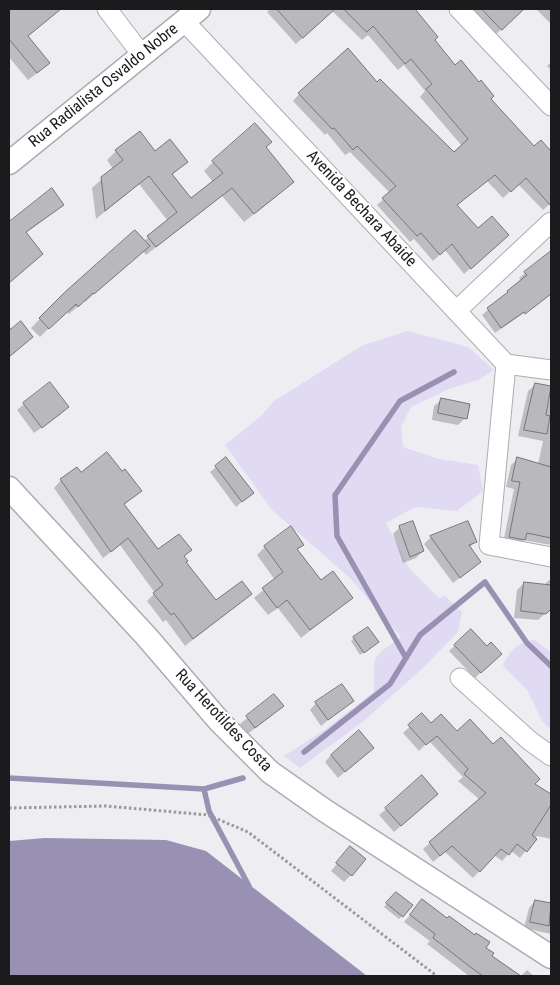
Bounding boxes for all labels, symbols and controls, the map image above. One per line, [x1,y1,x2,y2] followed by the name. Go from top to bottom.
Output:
[26,20,182,152] street label: Rua Radialista Osvaldo Nobre
[302,147,420,271] street label: Avenida Bechara Abaide
[171,666,275,776] street label: Rua Herotildes Costa

